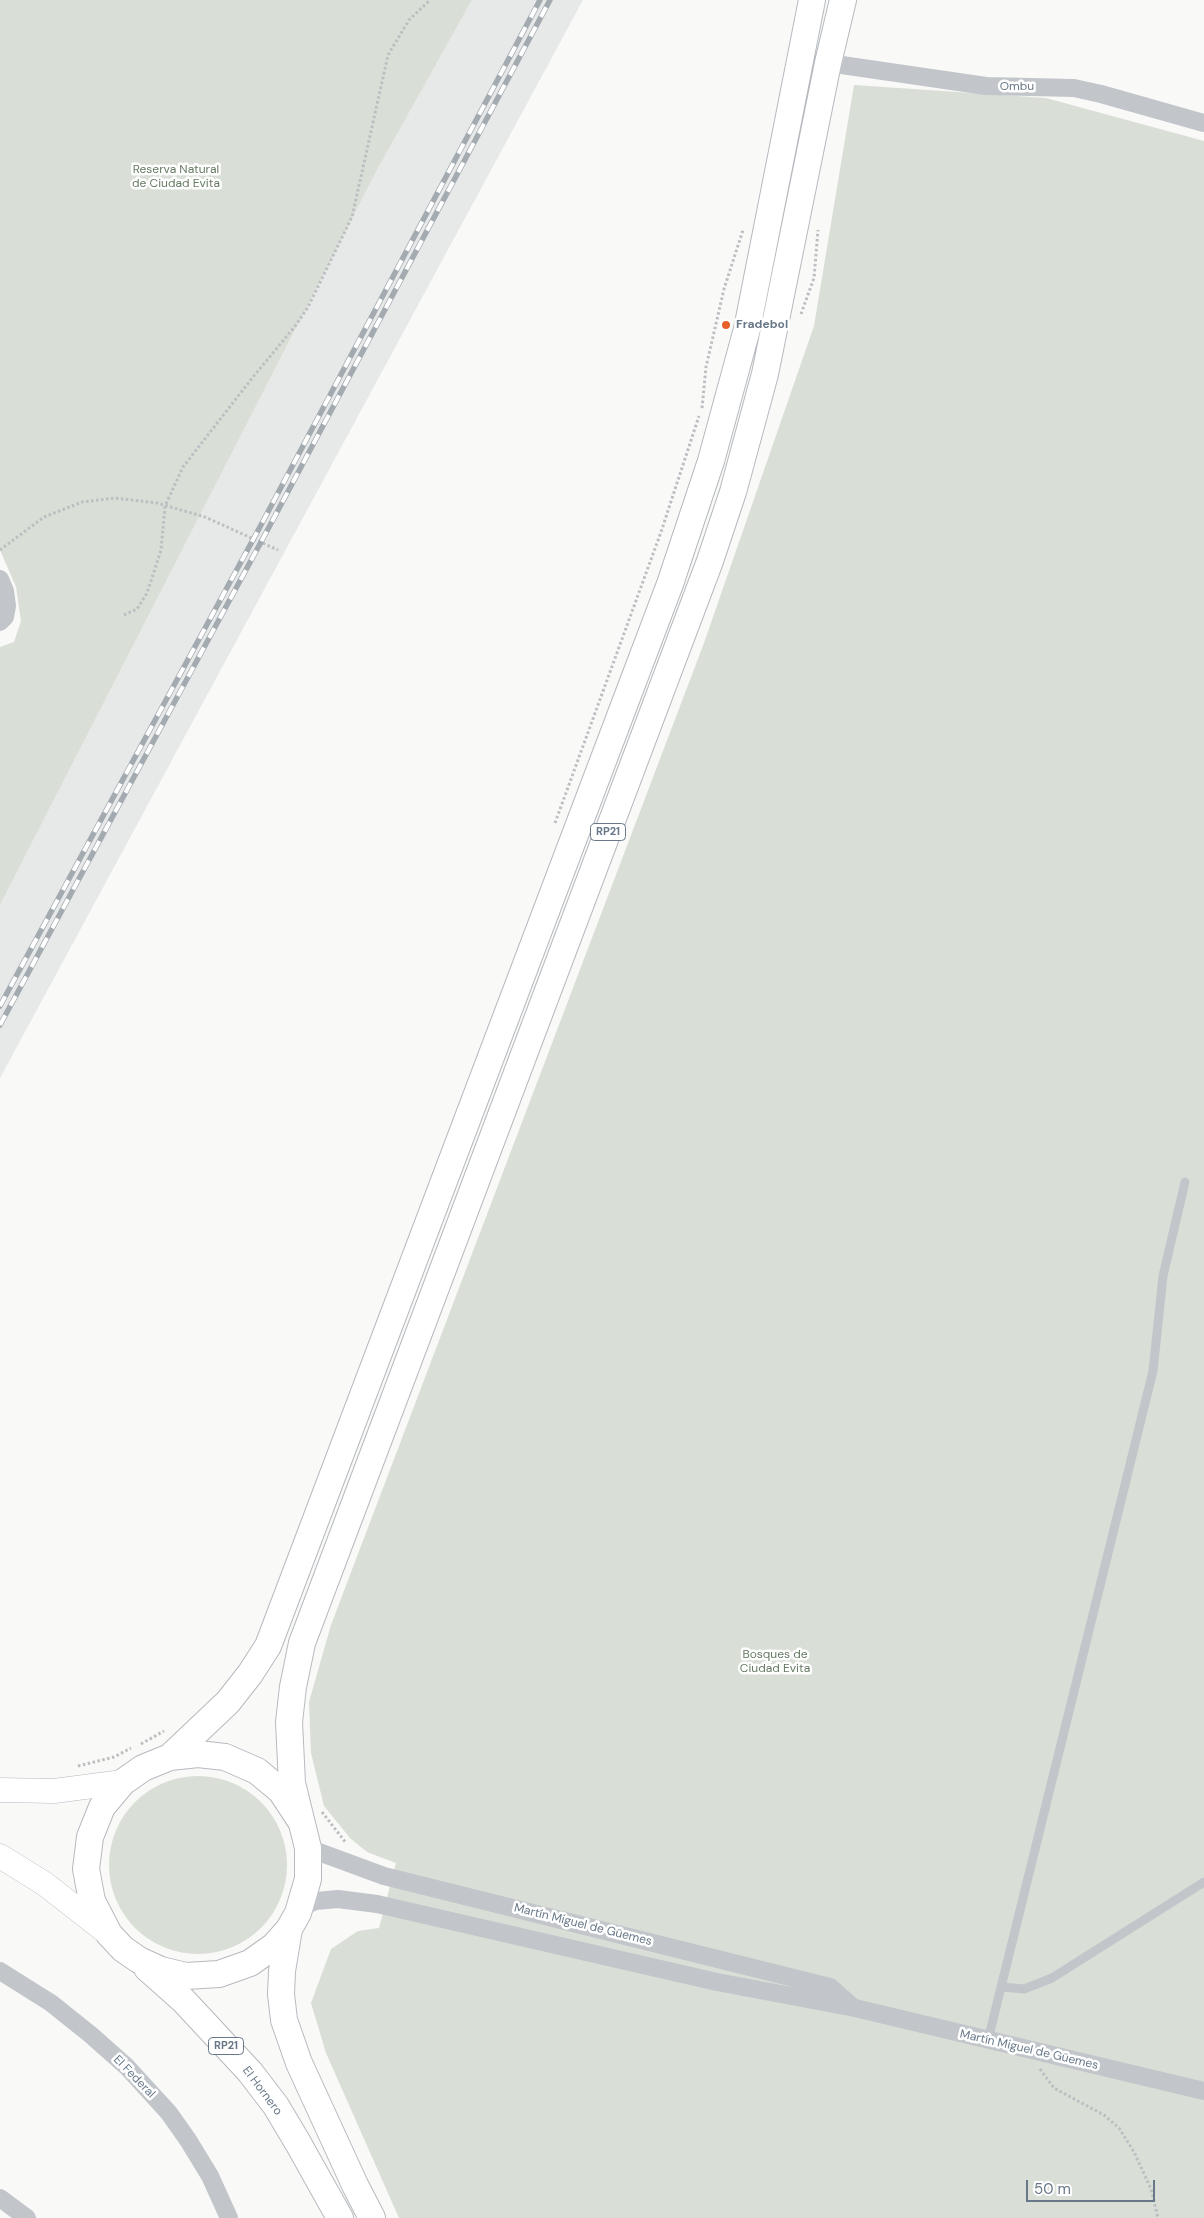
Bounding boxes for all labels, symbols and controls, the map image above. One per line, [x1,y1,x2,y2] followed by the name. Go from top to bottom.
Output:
[1000,80,1034,94] street label: Ombu
[132,163,220,191] park label: Reserva Natural de Ciudad Evita
[736,318,788,332] place label: Fradebol
[720,319,732,331] marker: Fradebol
[590,824,626,840] road number: RP21
[740,1648,810,1676] park label: Bosques de Ciudad Evita
[513,1901,653,1949] street label: Martín Miguel de Güemes
[958,2027,1100,2073] street label: Martín Miguel de Güemes
[208,2038,244,2054] road number: RP21
[110,2053,158,2101] street label: El Federal
[239,2064,285,2118] street label: El Hornero
[1029,2170,1158,2202] scale bar
[1034,2179,1071,2199] text: 50 m

